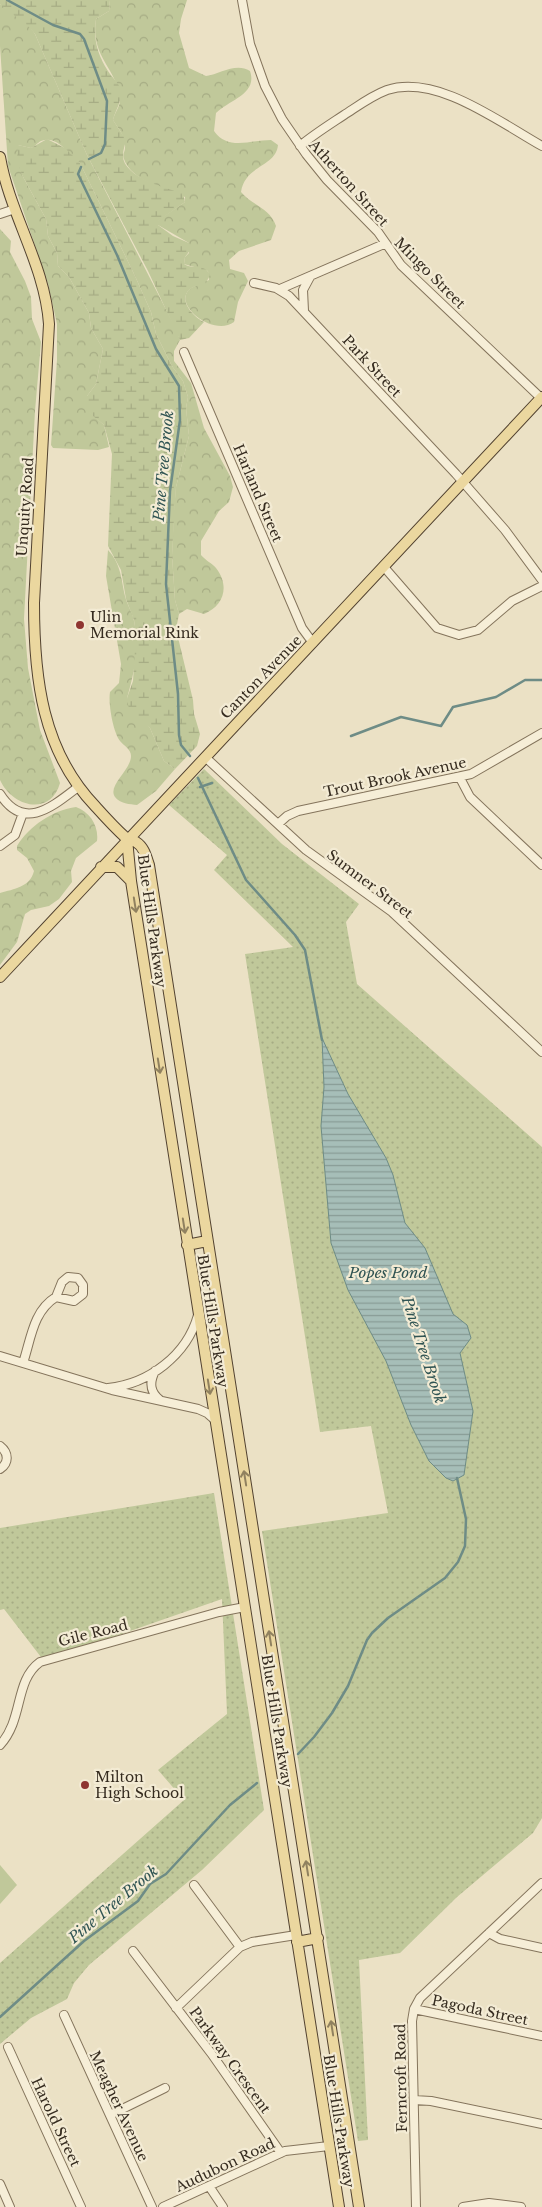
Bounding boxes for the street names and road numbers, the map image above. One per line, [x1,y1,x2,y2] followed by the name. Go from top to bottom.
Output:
[305,135,393,231] street label: Atherton Street
[391,234,470,313] street label: Mingo Street
[339,331,406,401] street label: Park Street
[229,441,287,545] street label: Harland Street
[13,456,37,557] street label: Unquity Road
[216,631,306,723] street label: Canton Avenue
[322,753,468,801] street label: Trout Brook Avenue
[323,846,417,923] street label: Sumner Street
[134,853,170,989] street label: Blue Hills Parkway
[194,1253,232,1389] street label: Blue Hills Parkway
[56,1616,130,1650] street label: Gile Road
[258,1653,296,1789] street label: Blue Hills Parkway
[430,1991,530,2029] street label: Pagoda Street
[185,2003,275,2117] street label: Parkway Crescent
[391,2023,411,2132] street label: Ferncroft Road
[86,2048,152,2164] street label: Meagher Avenue
[320,2053,358,2189] street label: Blue Hills Parkway
[27,2074,85,2170] street label: Harold Street
[171,2134,278,2196] street label: Audubon Road

